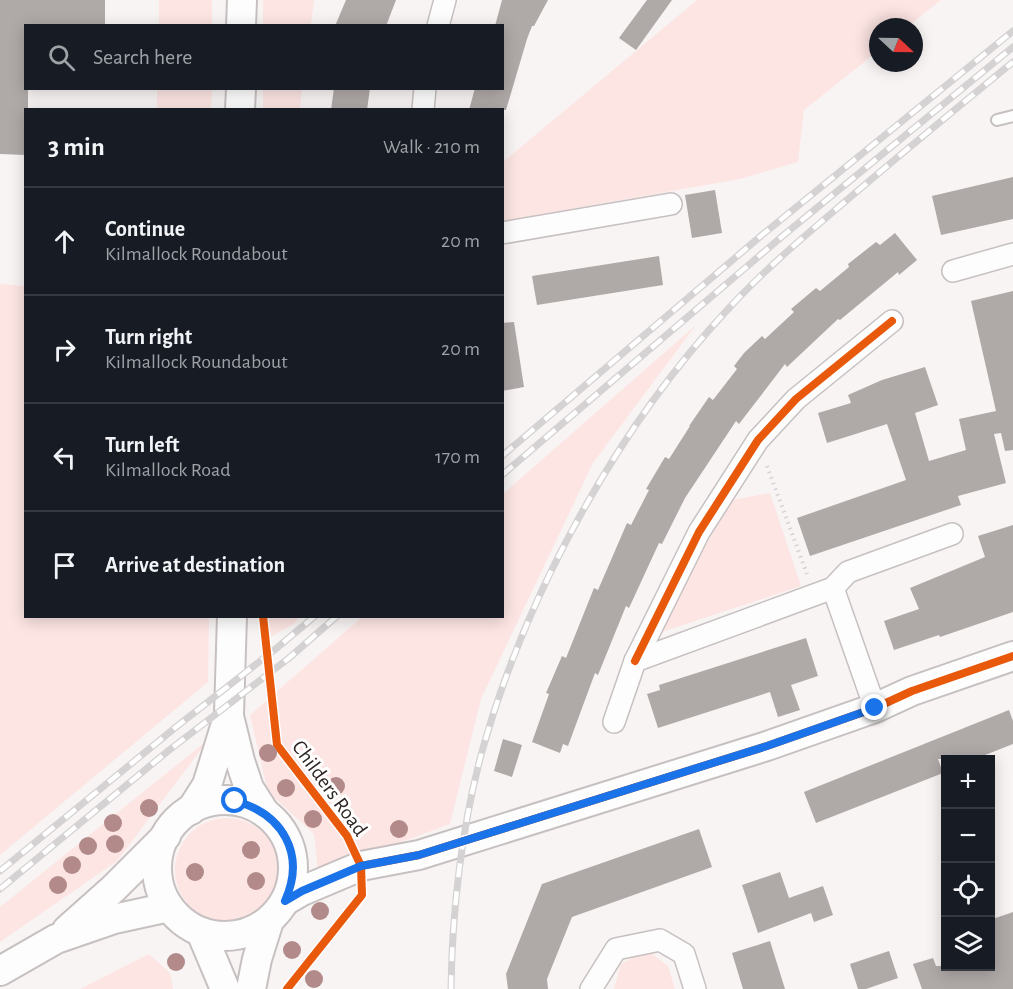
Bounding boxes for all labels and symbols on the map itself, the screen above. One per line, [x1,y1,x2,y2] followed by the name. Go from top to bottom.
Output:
[869,18,923,72] north arrow
[861,694,887,720] route end
[288,737,371,840] street label: Childers Road
[221,787,247,813] route start

